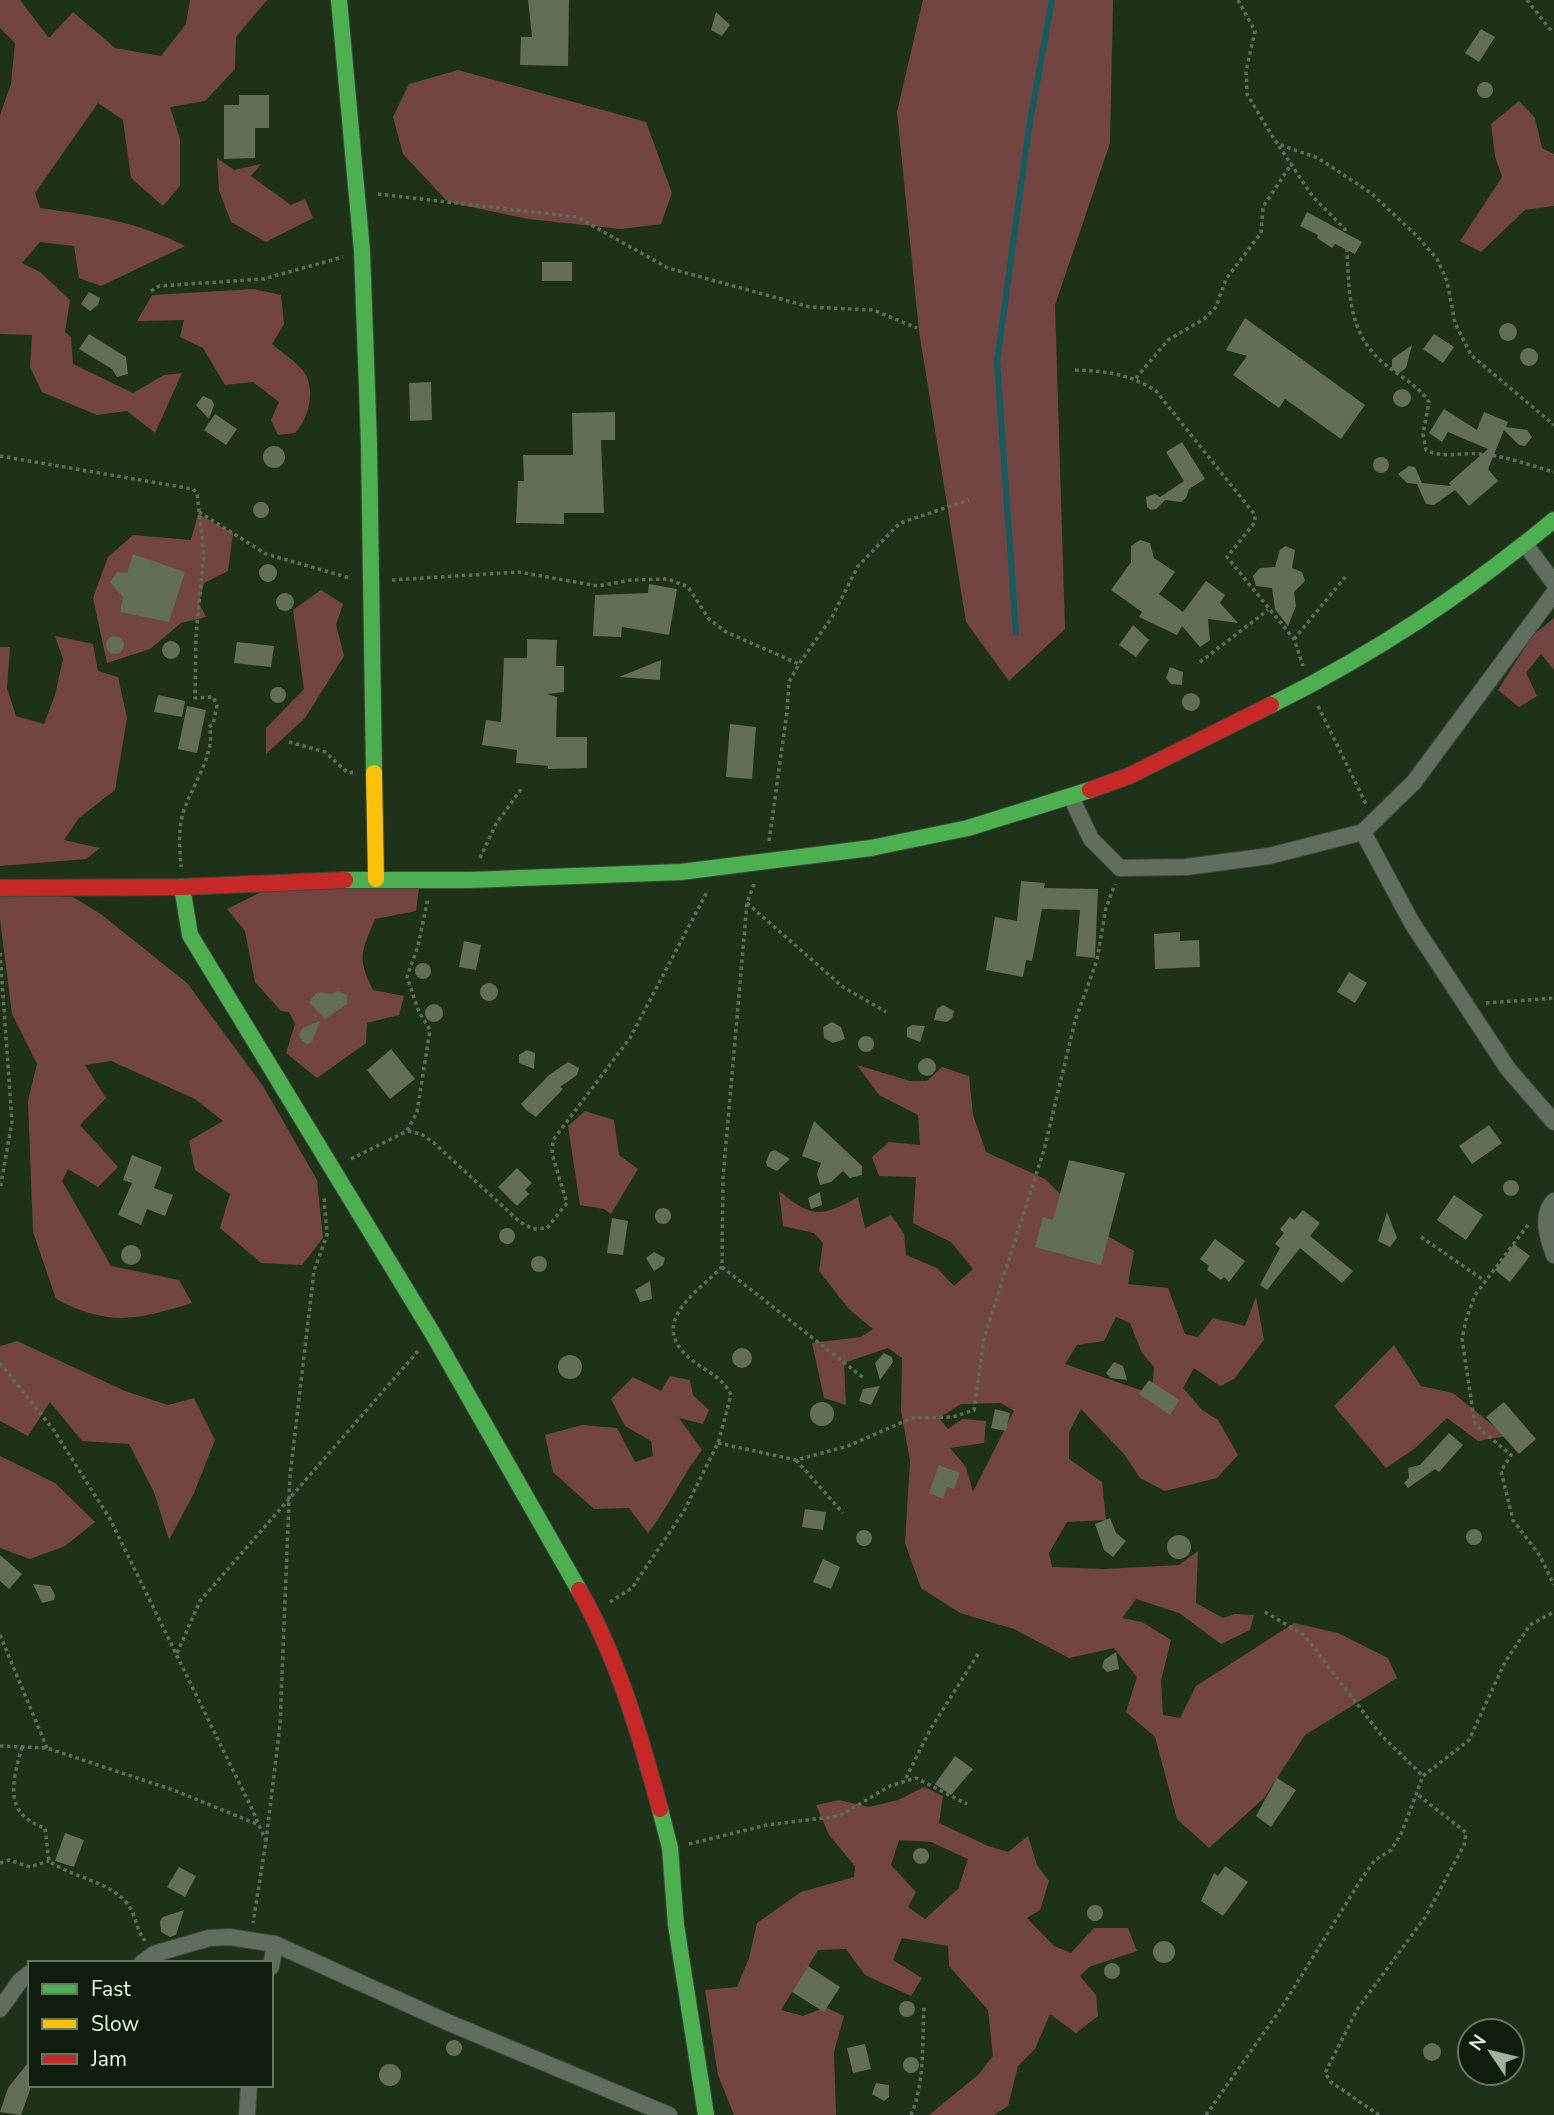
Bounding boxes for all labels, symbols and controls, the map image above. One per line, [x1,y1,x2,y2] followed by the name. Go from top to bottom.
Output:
[28,1961,273,2087] legend
[91,1975,131,2003] text: Fast
[91,2010,140,2038] text: Slow
[1456,2017,1526,2087] north arrow
[1463,2030,1493,2056] text: N
[90,2045,127,2073] text: Jam

